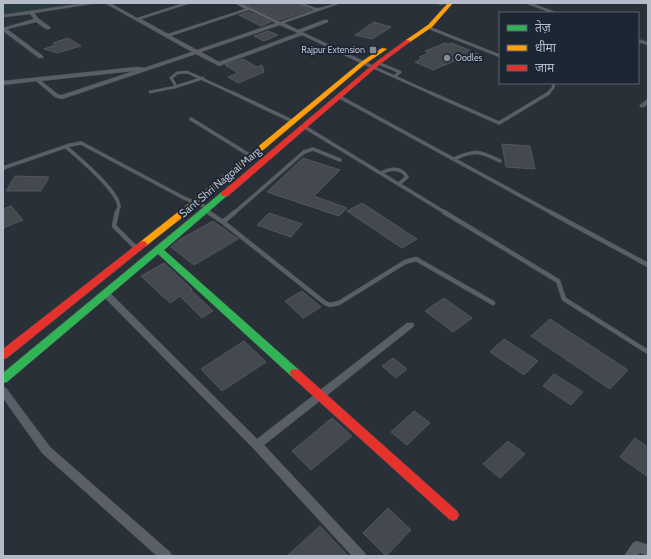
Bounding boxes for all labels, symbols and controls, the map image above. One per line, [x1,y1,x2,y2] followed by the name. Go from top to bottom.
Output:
[499,12,639,84] legend
[535,20,552,35] text: तेज़
[535,40,557,55] text: धीमा
[301,44,365,56] place label: Rajpur Extension
[368,45,378,55] marker: Rajpur Extension
[455,52,483,63] place label: Oodles
[442,53,452,63] marker: Oodles
[535,60,555,75] text: जाम
[176,143,264,220] street label: Sant Shri Nagpal Marg

